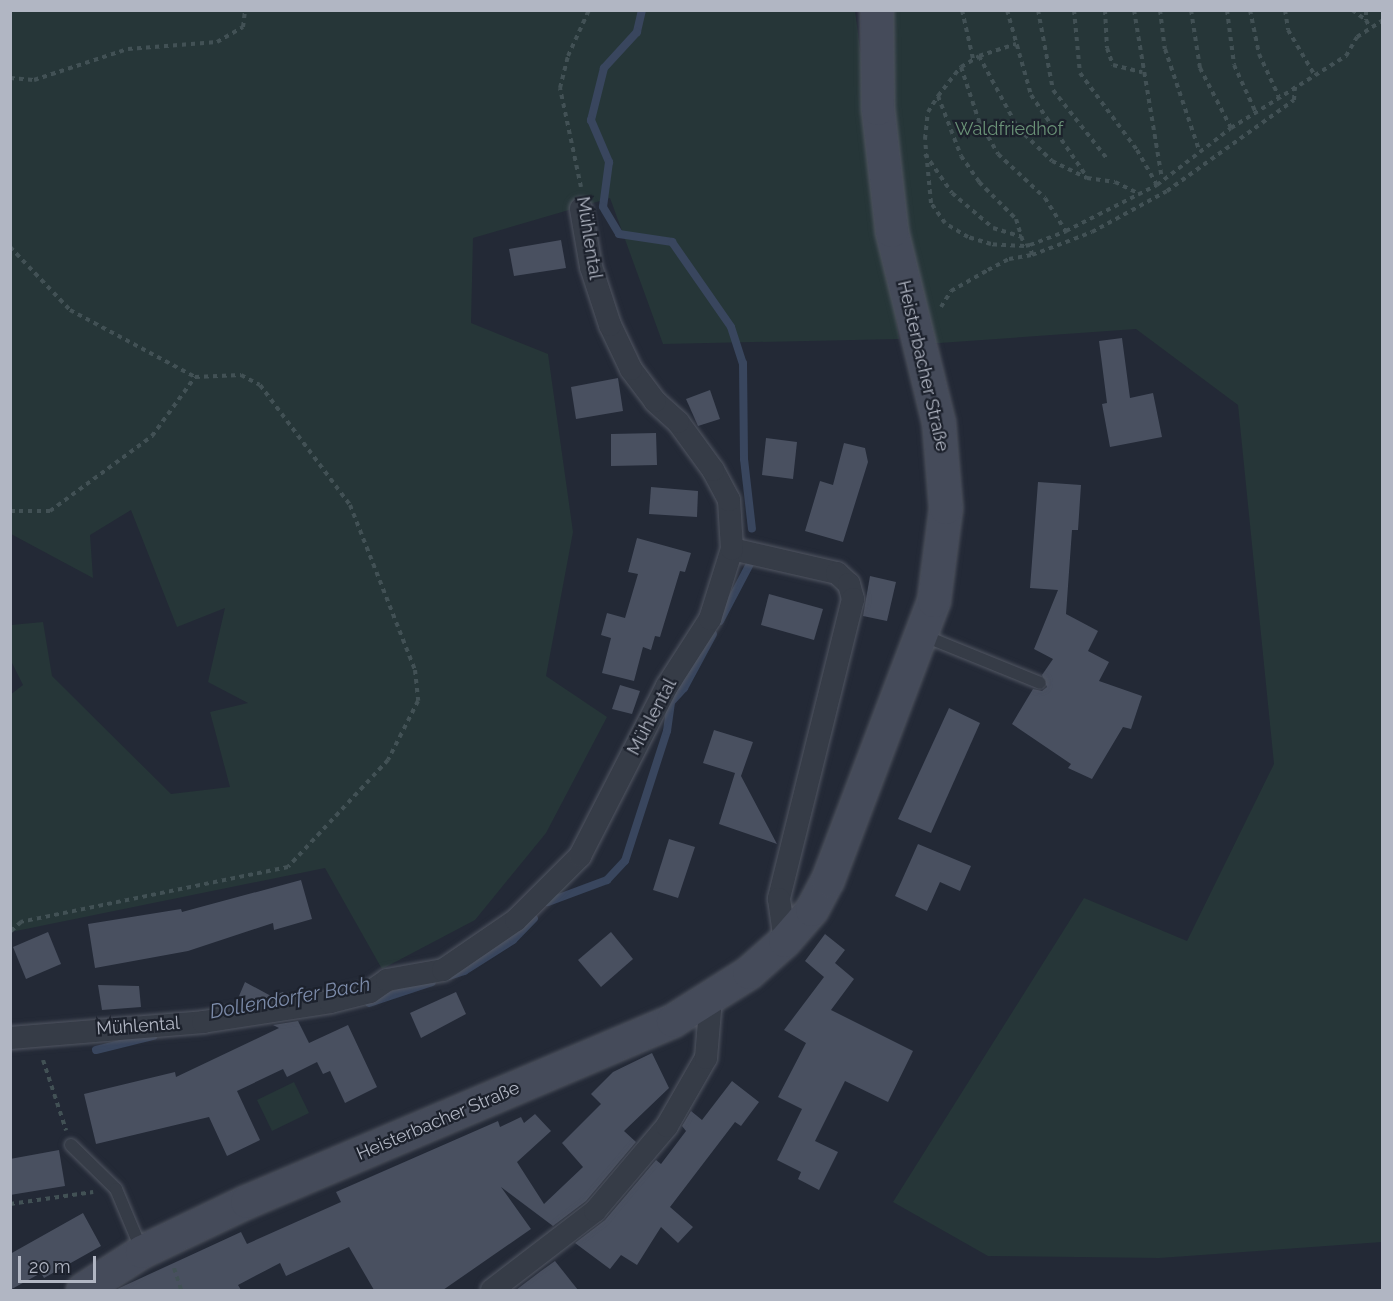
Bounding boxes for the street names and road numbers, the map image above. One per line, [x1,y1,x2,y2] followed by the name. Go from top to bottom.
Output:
[572,195,606,281] street label: Mühlental
[893,278,953,454] street label: Heisterbacher Straße
[623,675,681,759] street label: Mühlental
[96,1012,180,1040] street label: Mühlental
[353,1077,523,1165] street label: Heisterbacher Straße

